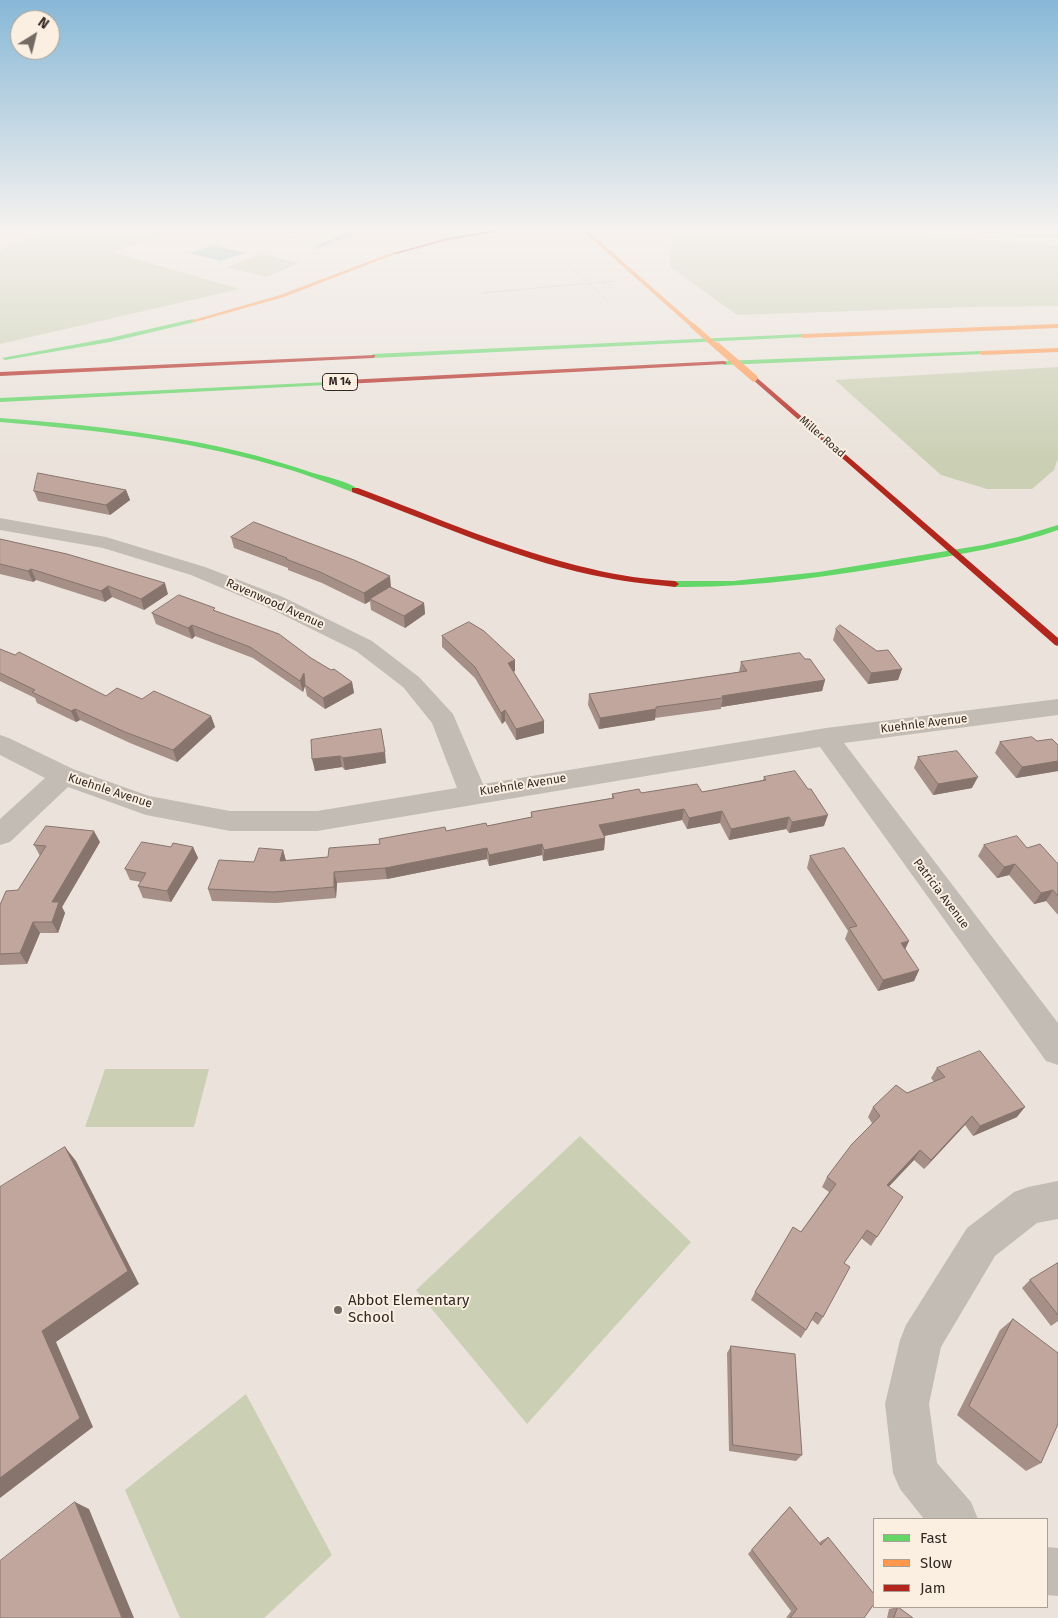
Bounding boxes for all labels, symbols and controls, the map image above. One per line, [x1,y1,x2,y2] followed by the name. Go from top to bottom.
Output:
[10,10,60,60] north arrow
[35,14,52,33] text: N
[322,374,358,391] road number: M 14
[796,413,848,461] street label: Miller Road
[224,576,326,632] street label: Ravenwood Avenue
[880,712,968,736] street label: Kuehnle Avenue
[66,771,154,811] street label: Kuehnle Avenue
[479,771,567,799] street label: Kuehnle Avenue
[910,856,972,932] street label: Patricia Avenue
[348,1292,469,1327] place label: Abbot Elementary School
[332,1304,344,1316] marker: Abbot Elementary School
[873,1518,1048,1608] legend
[920,1529,947,1547] text: Fast
[920,1554,952,1572] text: Slow
[920,1579,946,1597] text: Jam

